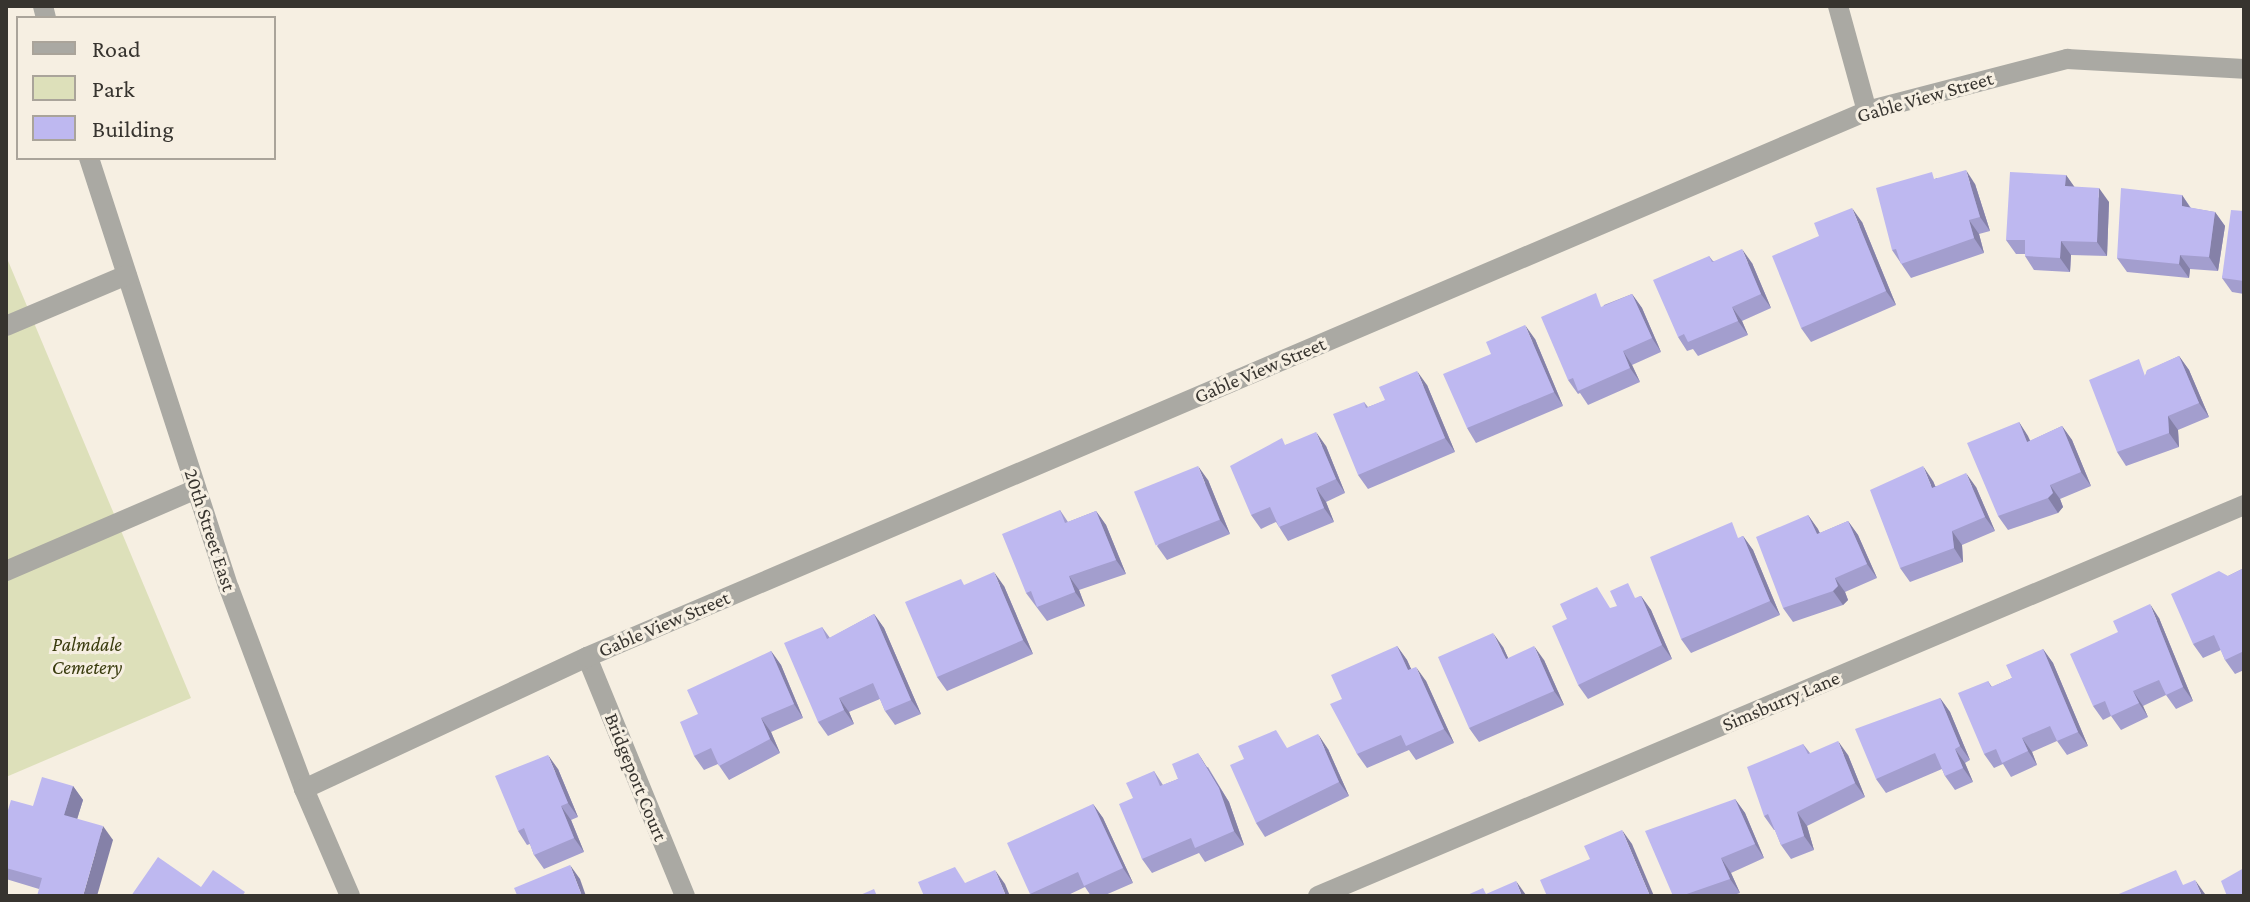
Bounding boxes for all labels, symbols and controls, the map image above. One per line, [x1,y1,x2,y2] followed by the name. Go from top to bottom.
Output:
[16,16,276,160] legend
[92,35,141,62] text: Road
[1854,66,1996,128] street label: Gable View Street
[92,75,135,102] text: Park
[92,115,174,142] text: Building
[1191,332,1329,408] street label: Gable View Street
[179,466,241,594] street label: 20th Street East
[595,586,733,662] street label: Gable View Street
[52,633,122,680] park label: Palmdale Cemetery
[1719,665,1843,737] street label: Simsburry Lane
[599,709,673,845] street label: Bridgeport Court

